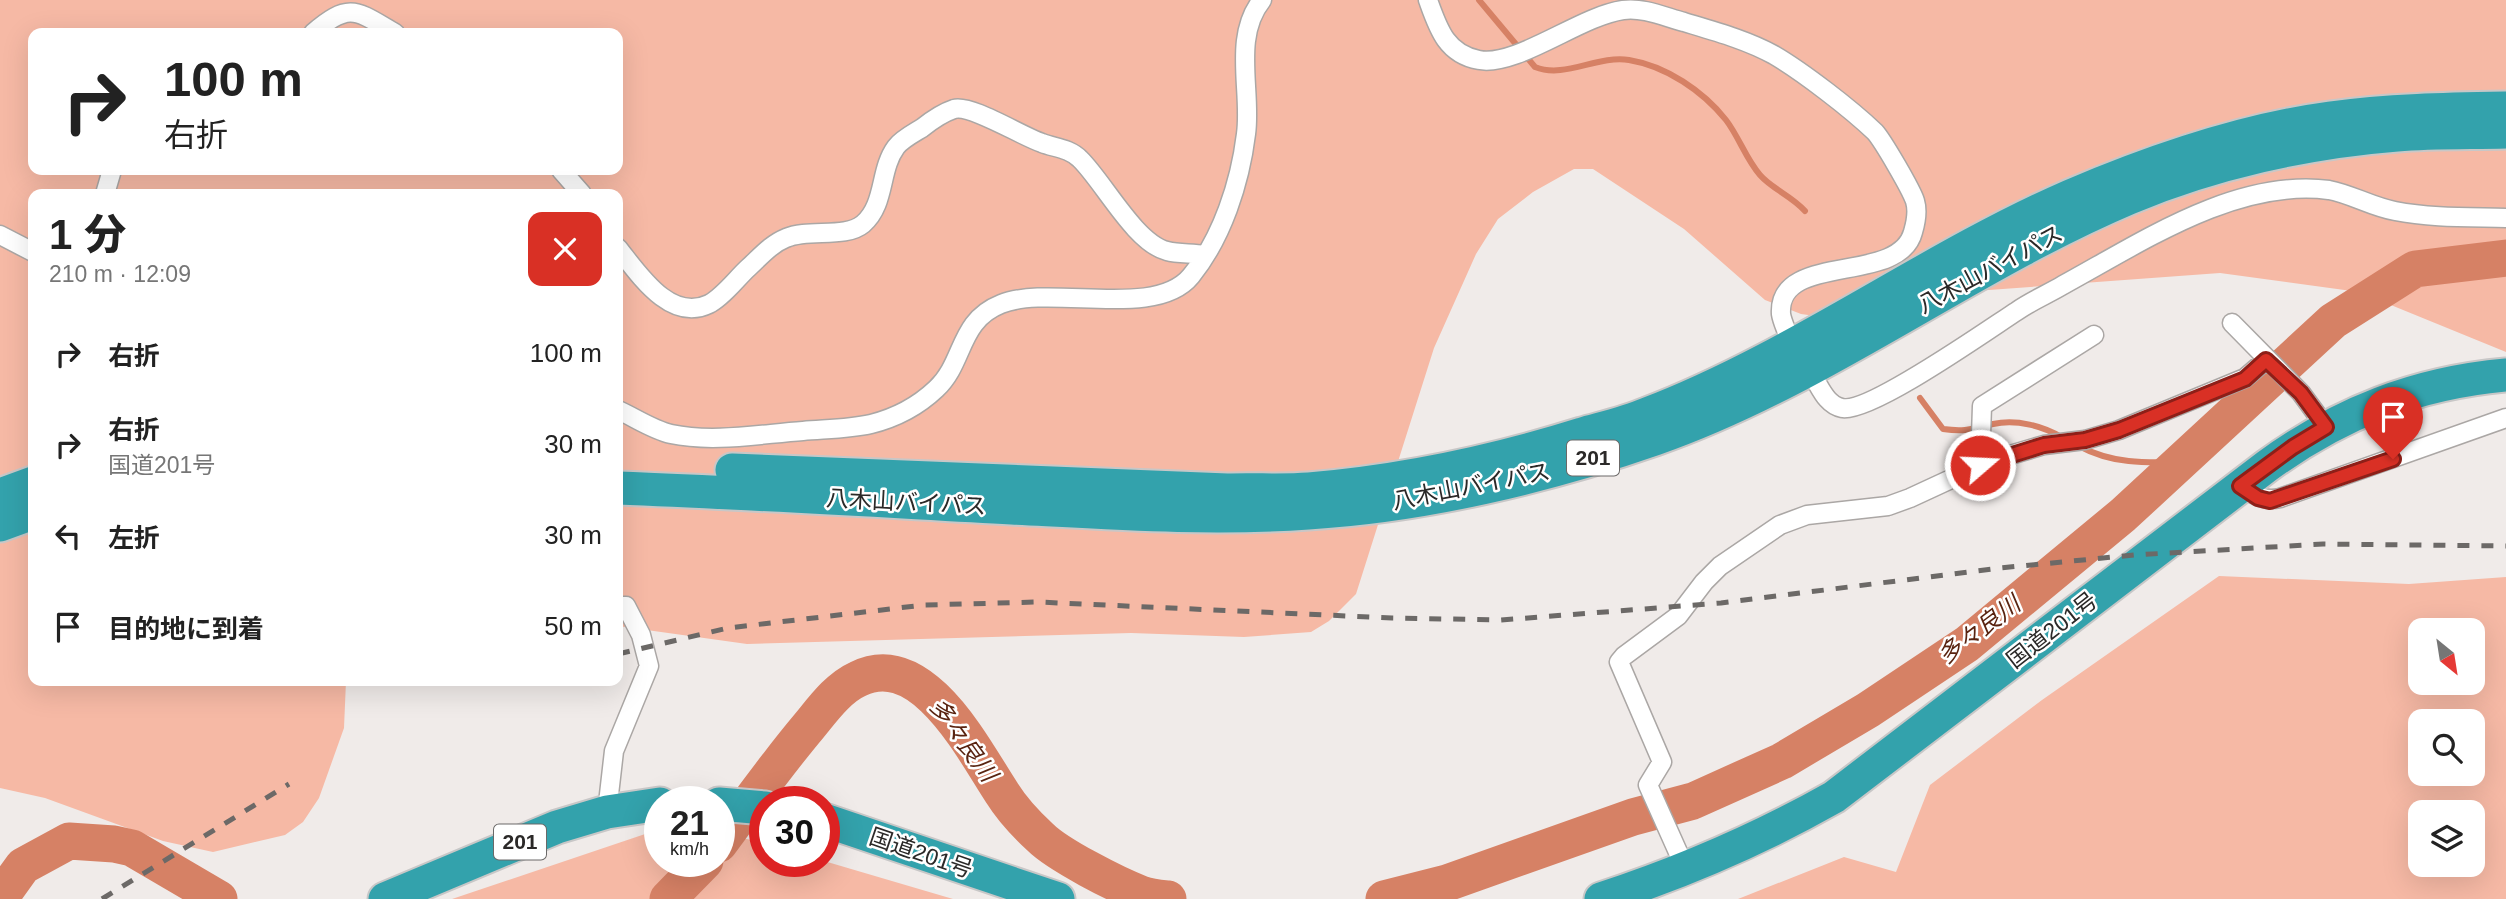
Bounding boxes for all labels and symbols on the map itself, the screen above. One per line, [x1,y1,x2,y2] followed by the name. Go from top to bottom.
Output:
[1913,220,2067,318] street label: 八木山バイパス
[2363,387,2423,459] pin
[1943,428,2017,502] position arrow
[1567,440,1619,476] road number: 201
[1390,458,1552,514] street label: 八木山バイパス
[825,485,987,519] street label: 八木山バイパス
[2002,587,2102,673] street label: 国道201号
[1932,588,2028,669] water label: 多々良川
[2408,618,2485,695] north arrow
[924,693,1004,789] water label: 多々良川
[749,786,840,877] speed limit sign: 30
[866,823,976,883] street label: 国道201号
[494,824,546,860] road number: 201

